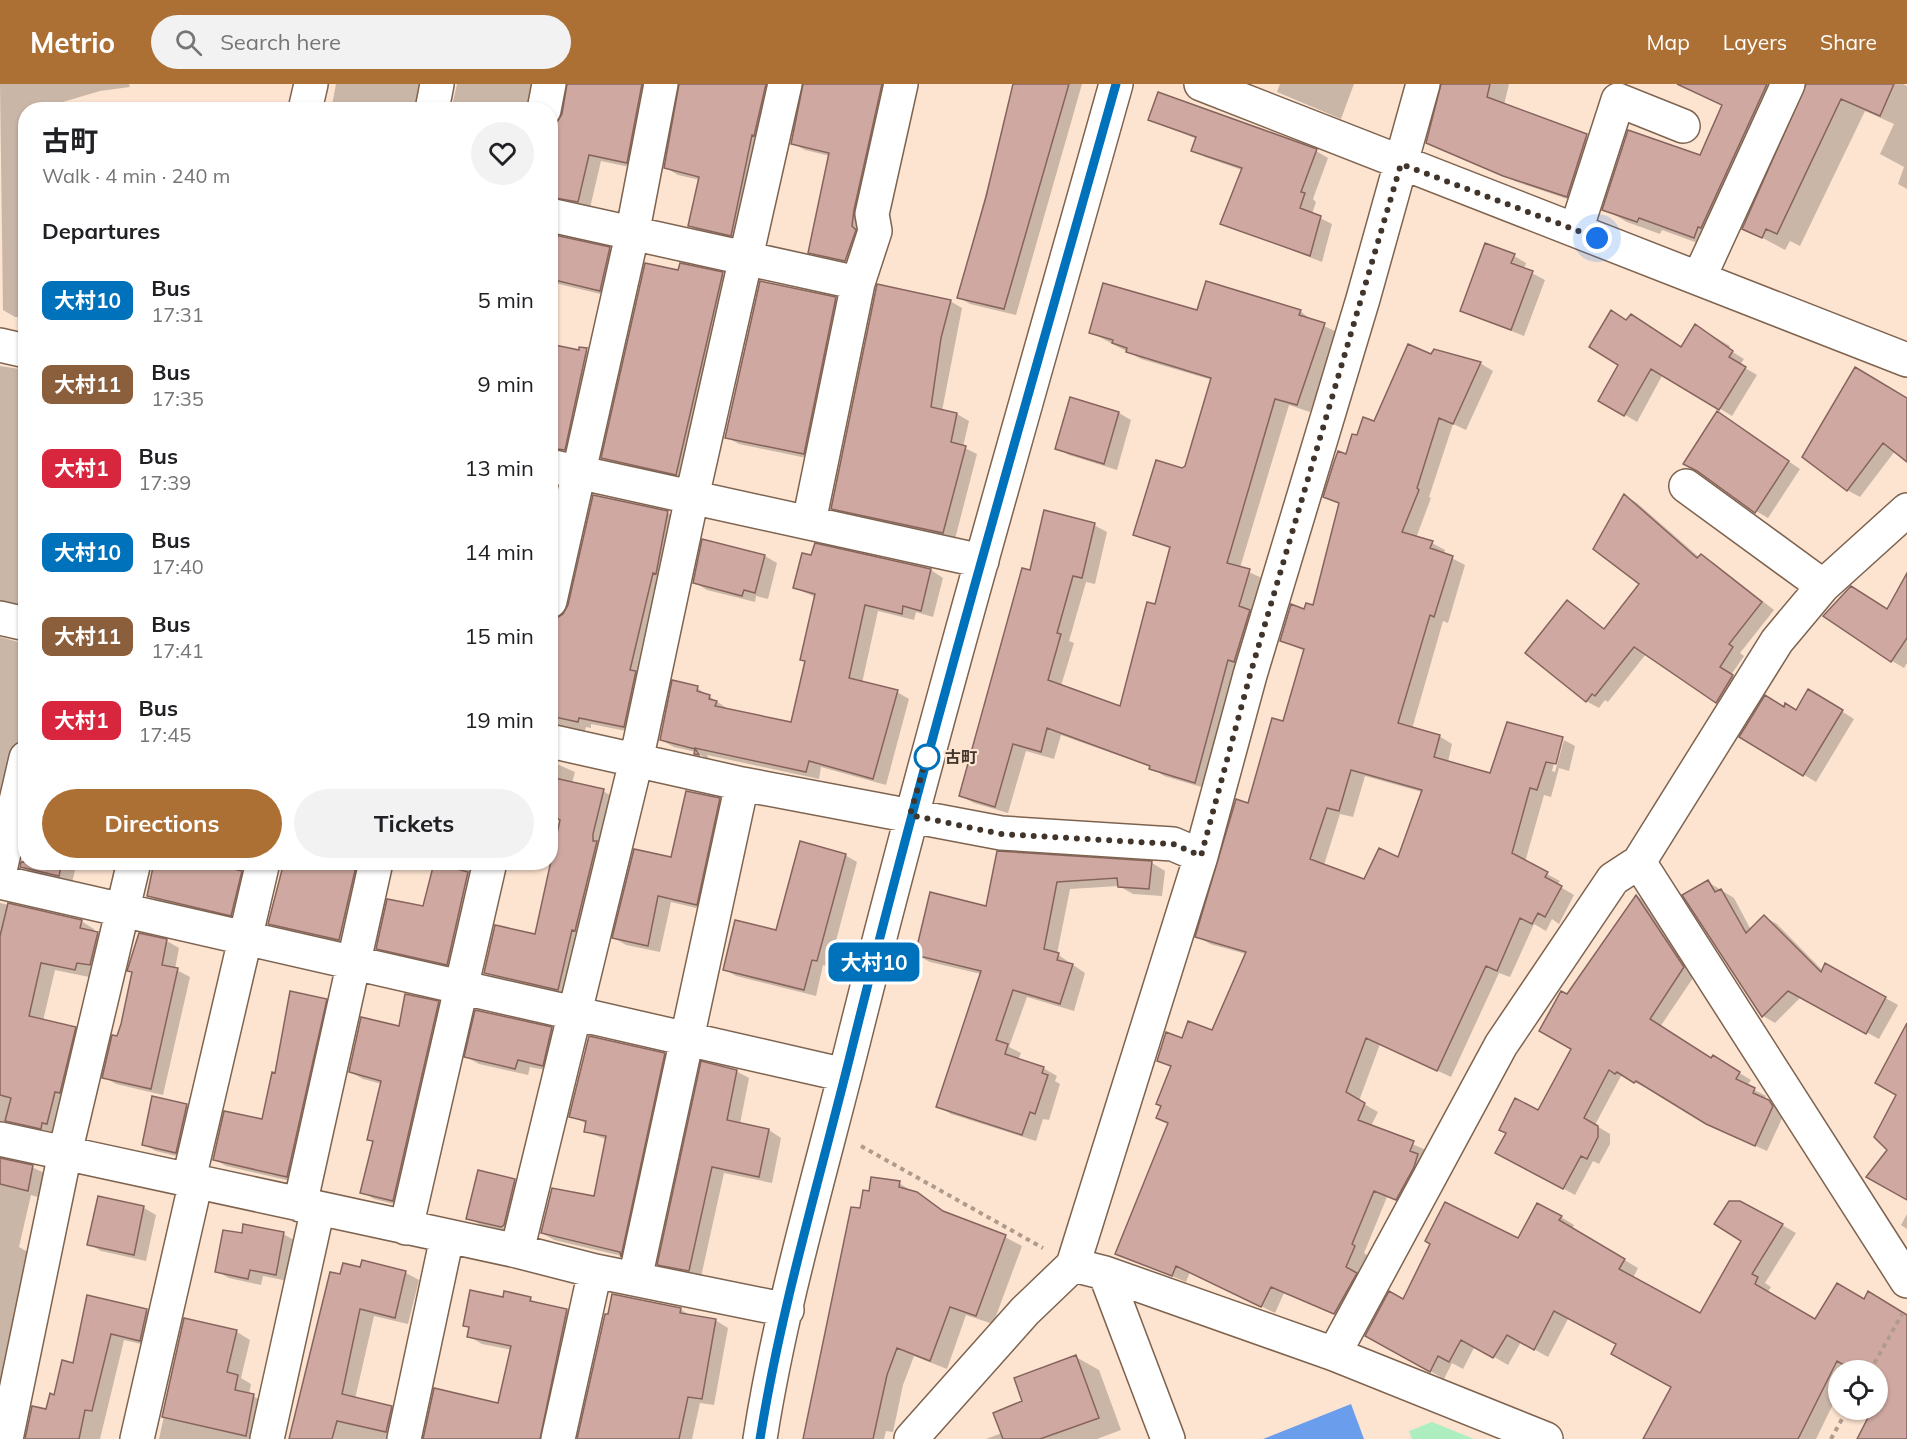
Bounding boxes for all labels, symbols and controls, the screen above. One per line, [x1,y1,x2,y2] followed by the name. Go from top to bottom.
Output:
[151,15,571,69] search box
[30,25,115,60] text: Metrio
[172,26,205,59] icon: search
[220,28,341,56] text: Search here
[1647,29,1690,55] text: Map
[1723,29,1787,55] text: Layers
[1820,29,1877,55] text: Share
[471,122,534,185] button: heart
[42,123,98,158] text: 古町
[42,163,230,188] text: Walk · 4 min · 240 m
[42,217,160,245] text: Departures
[1582,223,1612,253] your location
[151,274,191,302] text: Bus
[478,286,534,314] text: 5 min
[54,287,121,313] text: 大村10
[151,302,204,327] text: 17:31
[151,358,191,386] text: Bus
[478,370,534,398] text: 9 min
[54,371,121,397] text: 大村11
[151,386,204,411] text: 17:35
[139,442,178,470] text: Bus
[464,454,534,482] text: 13 min
[54,455,109,481] text: 大村1
[139,470,191,495] text: 17:39
[151,526,191,554] text: Bus
[464,538,534,566] text: 14 min
[54,539,121,565] text: 大村10
[151,554,204,579] text: 17:40
[151,610,191,638] text: Bus
[464,622,534,650] text: 15 min
[54,623,121,649] text: 大村11
[151,638,204,663] text: 17:41
[139,694,178,722] text: Bus
[464,706,534,734] text: 19 min
[54,707,109,733] text: 大村1
[139,722,191,747] text: 17:45
[914,744,940,770] marker: 古町
[945,747,977,767] place label: 古町
[42,789,282,858] button: Directions
[294,789,534,858] button: Tickets
[832,942,916,982] line badge: 大村10
[840,949,908,975] text: 大村10
[1828,1360,1888,1420] map controls
[1828,1360,1888,1420] button: locate

